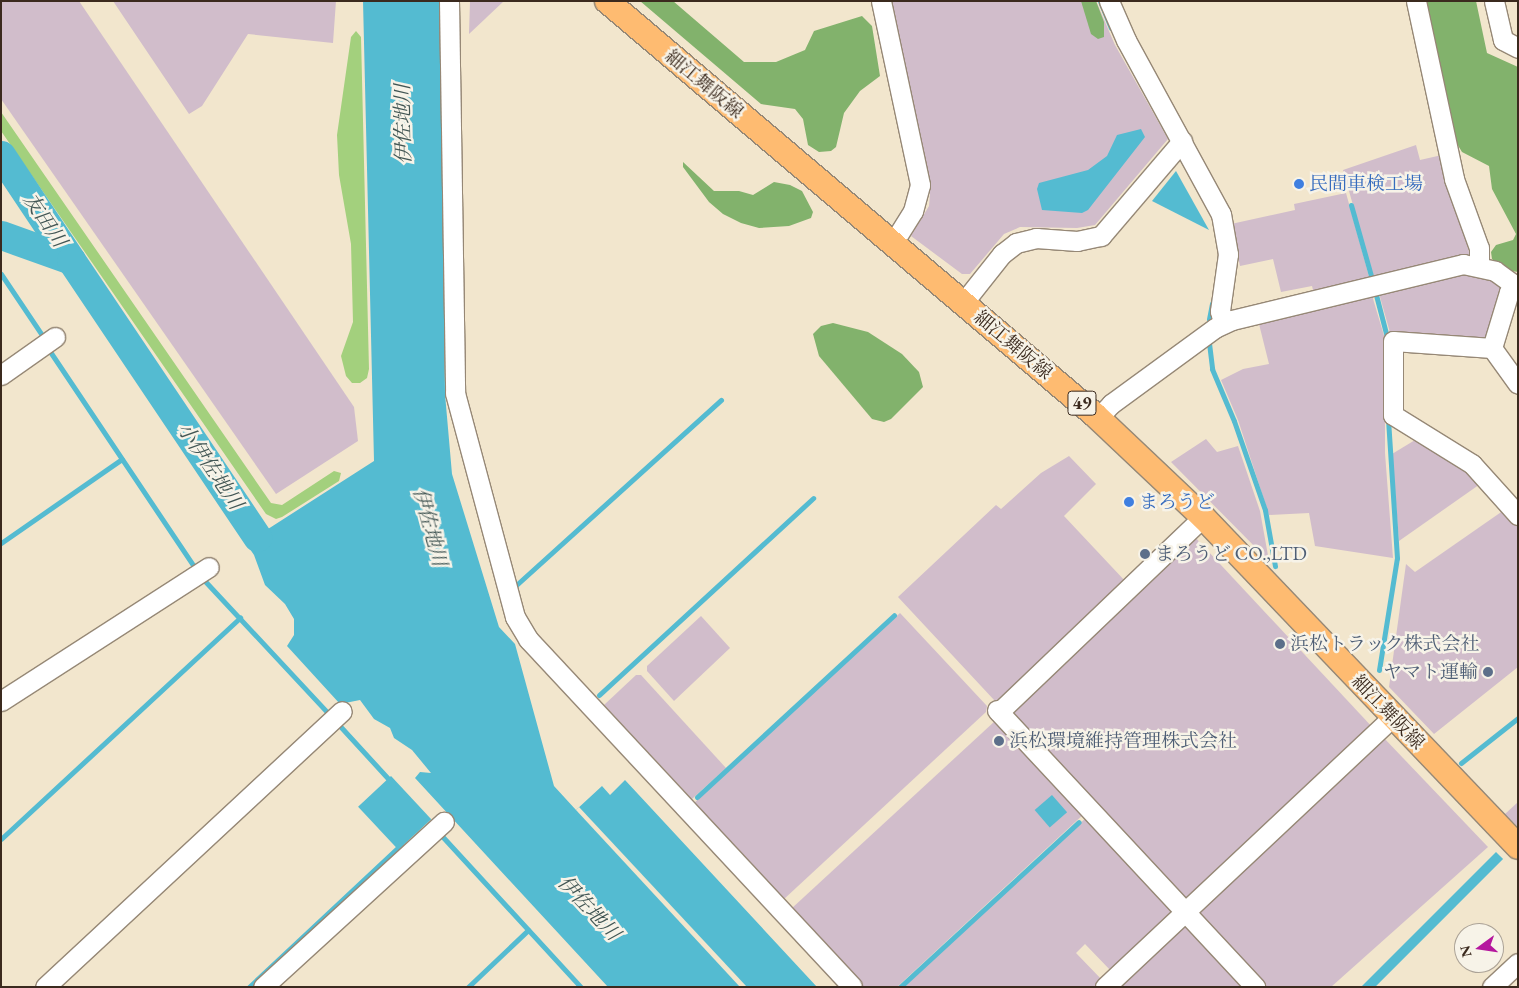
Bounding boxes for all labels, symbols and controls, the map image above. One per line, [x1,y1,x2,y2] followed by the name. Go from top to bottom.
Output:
[660,45,748,123] street label: 細江舞阪線
[390,84,416,164] water label: 伊佐地川
[1309,173,1423,195] place label: 民間車検工場
[1293,178,1305,190] marker: 民間車検工場
[18,188,72,252] water label: 友田川
[969,306,1057,384] street label: 細江舞阪線
[1067,388,1097,418] road number: 49
[172,418,248,514] water label: 小伊佐地川
[408,485,452,569] water label: 伊佐地川
[1139,491,1215,513] place label: まろうど
[1123,496,1135,508] marker: まろうど
[1155,543,1307,565] place label: まろうど CO.,LTD
[1139,548,1151,560] marker: まろうど CO.,LTD
[1290,633,1480,655] place label: 浜松トラック株式会社
[1274,638,1286,650] marker: 浜松トラック株式会社
[1383,661,1478,683] place label: ヤマト運輸
[1482,666,1494,678] marker: ヤマト運輸
[1347,670,1429,754] street label: 細江舞阪線
[1009,730,1237,752] place label: 浜松環境維持管理株式会社
[993,735,1005,747] marker: 浜松環境維持管理株式会社
[553,871,625,945] water label: 伊佐地川
[1454,923,1504,973] north arrow
[1455,944,1476,959] text: N

